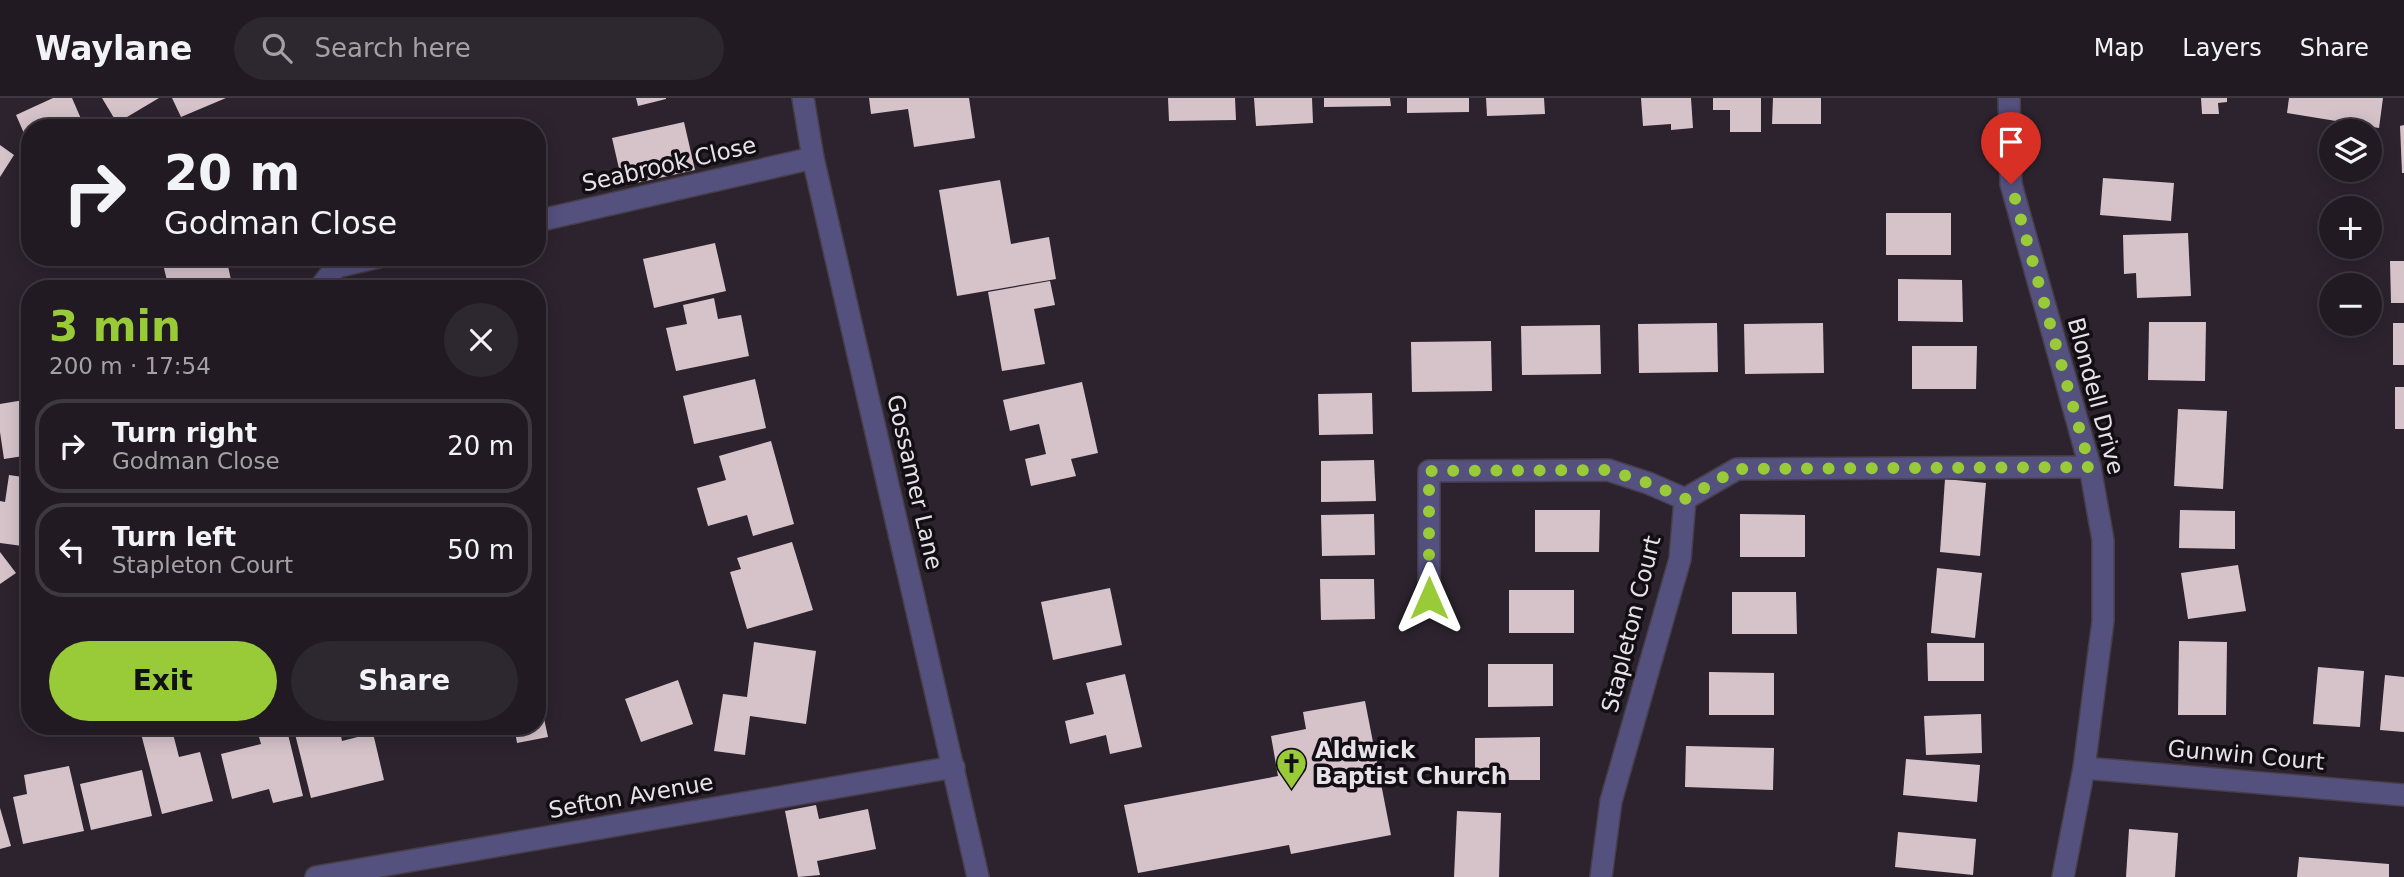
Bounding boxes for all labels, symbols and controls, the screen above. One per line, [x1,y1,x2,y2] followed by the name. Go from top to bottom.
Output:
[234,17,724,80] search box
[35,29,192,68] text: Waylane
[258,29,296,67] icon: search
[314,33,471,63] text: Search here
[2094,34,2144,62] text: Map
[2182,34,2262,62] text: Layers
[2300,34,2369,62] text: Share
[1981,112,2041,184] pin
[2319,119,2382,336] map controls
[2319,119,2382,182] button: layers
[1992,123,2030,161] icon: arrive
[579,131,759,197] street label: Seabrook Close
[164,145,300,202] text: 20 m
[49,147,140,238] icon: right
[2319,196,2382,259] button: +
[164,204,397,242] text: Godman Close
[2319,273,2382,336] button: −
[49,302,181,351] text: 3 min
[444,303,518,377] button: close
[2063,315,2129,477] street label: Blondell Drive
[49,353,211,379] text: 200 m · 17:54
[882,392,948,572] street label: Gossamer Lane
[112,418,257,448] text: Turn right
[53,427,91,465] icon: right
[447,431,514,461] text: 20 m
[112,448,280,474] text: Godman Close
[112,522,236,552] text: Turn left
[53,531,91,569] icon: left
[1596,533,1666,715] street label: Stapleton Court
[447,535,514,565] text: 50 m
[112,552,293,578] text: Stapleton Court
[1392,561,1466,635] position arrow
[49,641,277,721] button: Exit
[291,641,518,721] button: Share
[2167,735,2325,775] street label: Gunwin Court
[1315,737,1507,789] place label: Aldwick Baptist Church
[1275,746,1309,790] church icon: Aldwick Baptist Church
[547,769,715,823] street label: Sefton Avenue

